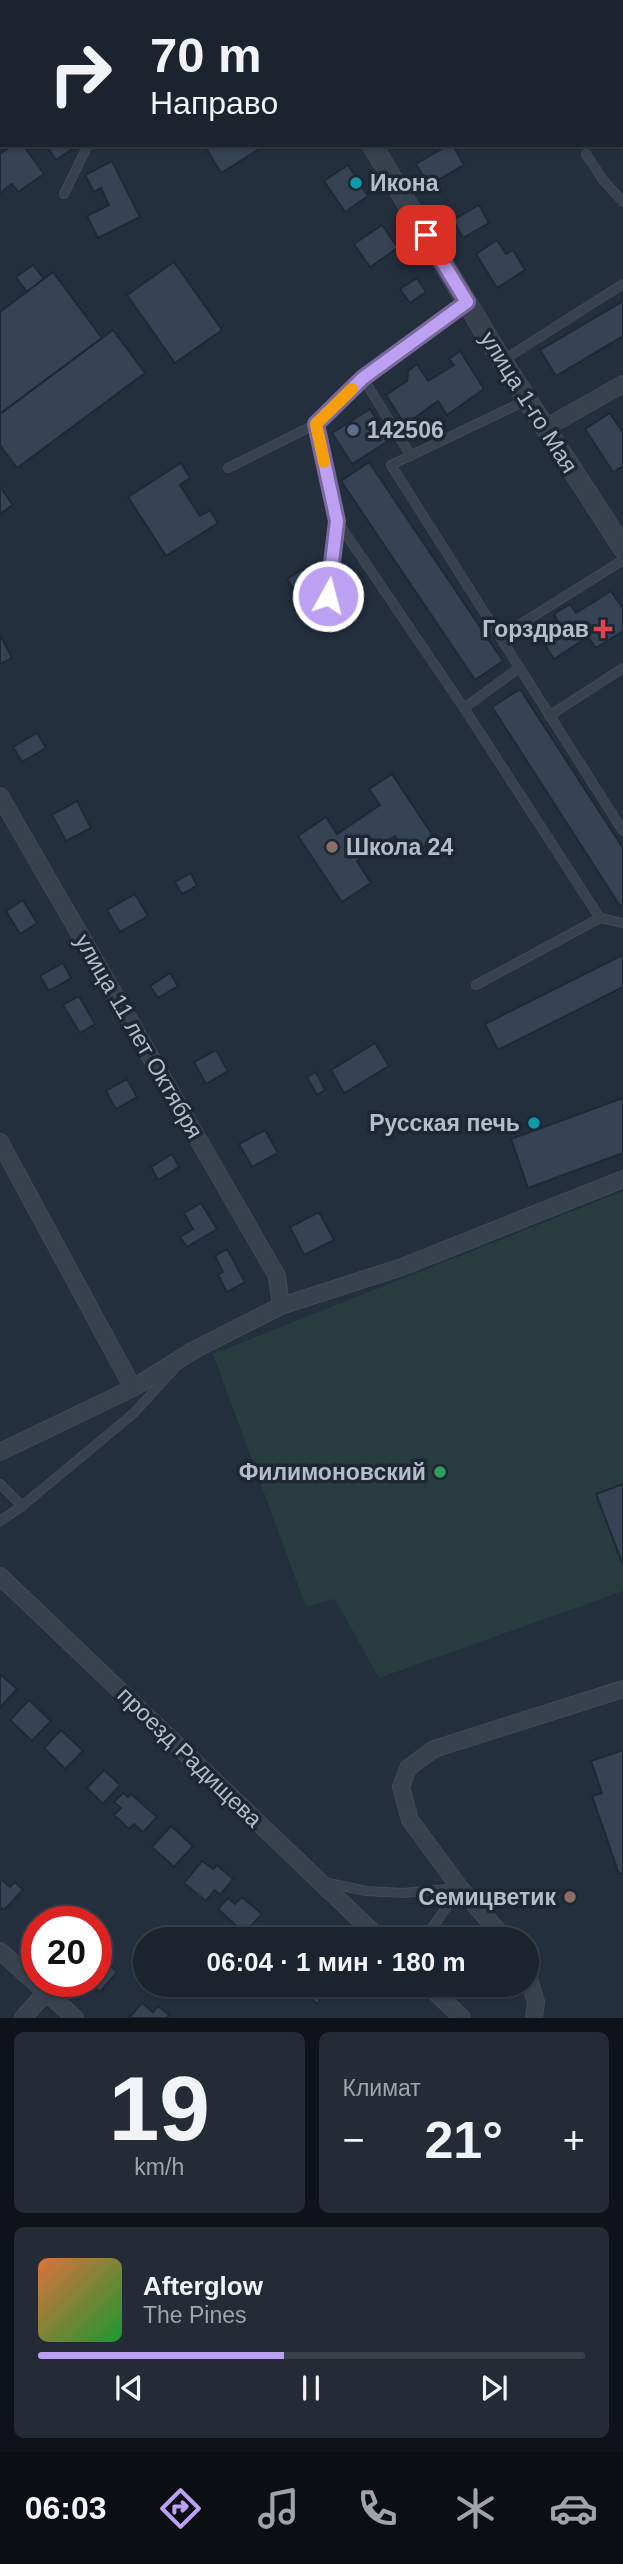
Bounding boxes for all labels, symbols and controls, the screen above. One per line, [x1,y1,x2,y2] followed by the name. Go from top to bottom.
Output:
[35,28,126,119] icon: right
[150,28,262,82] text: 70 m
[150,85,278,121] text: Направо
[370,170,439,196] place label: Икона
[348,175,364,191] marker: Икона
[396,205,456,265] pin
[407,216,445,254] icon: arrive
[475,326,583,478] street label: улица 1-го Мая
[367,417,444,443] place label: 142506
[345,422,361,438] marker: 142506
[291,559,365,633] position arrow
[482,616,589,642] place label: Горздрав
[595,621,611,637] marker: Горздрав
[346,834,453,860] place label: Школа 24
[324,839,340,855] marker: Школа 24
[70,929,208,1143] street label: улица 11 лет Октября
[369,1110,520,1136] place label: Русская печь
[526,1115,542,1131] marker: Русская печь
[239,1459,426,1485] place label: Филимоновский
[432,1464,448,1480] marker: Филимоновский
[113,1682,268,1832] street label: проезд Радищева
[418,1884,556,1910] place label: Семицветик
[562,1889,578,1905] marker: Семицветик
[21,1906,112,1997] speed limit sign: 20
[206,1947,466,1977] text: 06:04 · 1 мин · 180 m
[109,2058,210,2159] text: 19
[343,2075,421,2101] text: Климат
[424,2111,503,2169] text: 21°
[343,2119,365,2161] text: −
[563,2119,585,2161] text: +
[134,2154,184,2180] text: km/h
[143,2271,263,2301] text: Afterglow
[143,2302,247,2328] text: The Pines
[110,2369,148,2407] icon: previous
[292,2369,330,2407] icon: pause
[475,2369,513,2407] icon: next
[156,2484,205,2533] icon: directions
[254,2484,303,2533] icon: music
[353,2484,402,2533] icon: phone
[451,2484,500,2533] icon: climate
[549,2484,598,2533] icon: car
[25,2490,107,2526] text: 06:03

